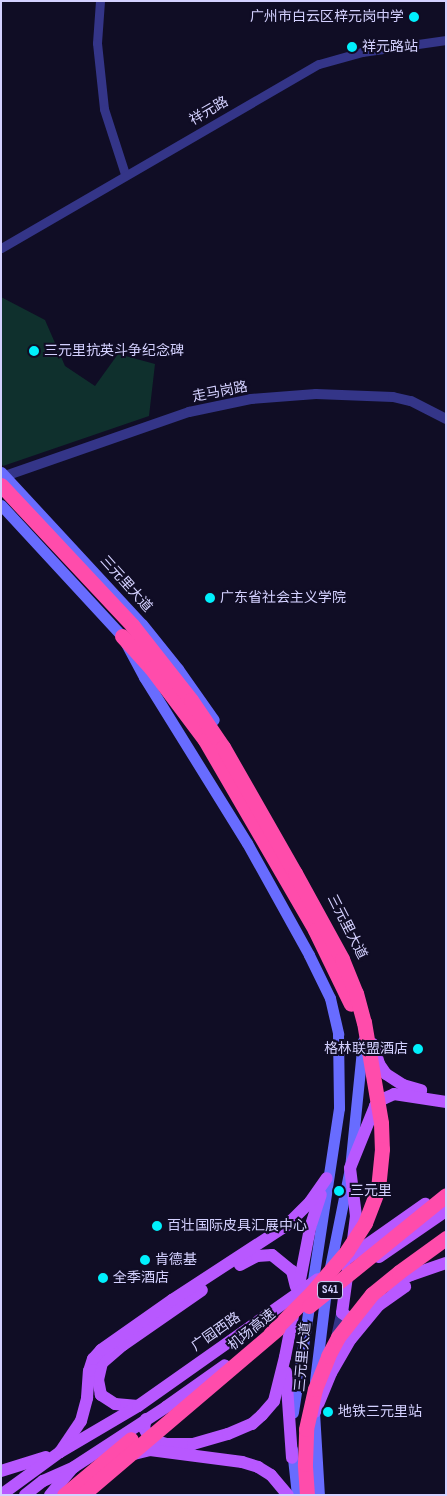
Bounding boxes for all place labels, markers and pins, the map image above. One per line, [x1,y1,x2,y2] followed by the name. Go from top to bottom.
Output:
[250,9,404,25] place label: 广州市白云区梓元岗中学
[408,11,420,23] marker: 广州市白云区梓元岗中学
[362,39,418,55] place label: 祥元路站
[346,41,358,53] marker: 祥元路站
[44,343,184,359] place label: 三元里抗英斗争纪念碑
[28,345,40,357] marker: 三元里抗英斗争纪念碑
[220,590,346,606] place label: 广东省社会主义学院
[204,592,216,604] marker: 广东省社会主义学院
[324,1041,408,1057] place label: 格林联盟酒店
[412,1043,424,1055] marker: 格林联盟酒店
[350,1183,392,1199] place label: 三元里
[332,1184,346,1198] marker: 三元里
[167,1218,307,1234] place label: 百壮国际皮具汇展中心
[151,1220,163,1232] marker: 百壮国际皮具汇展中心
[155,1252,197,1268] place label: 肯德基
[139,1254,151,1266] marker: 肯德基
[113,1270,169,1286] place label: 全季酒店
[97,1272,109,1284] marker: 全季酒店
[338,1404,422,1420] place label: 地铁三元里站
[322,1406,334,1418] marker: 地铁三元里站

